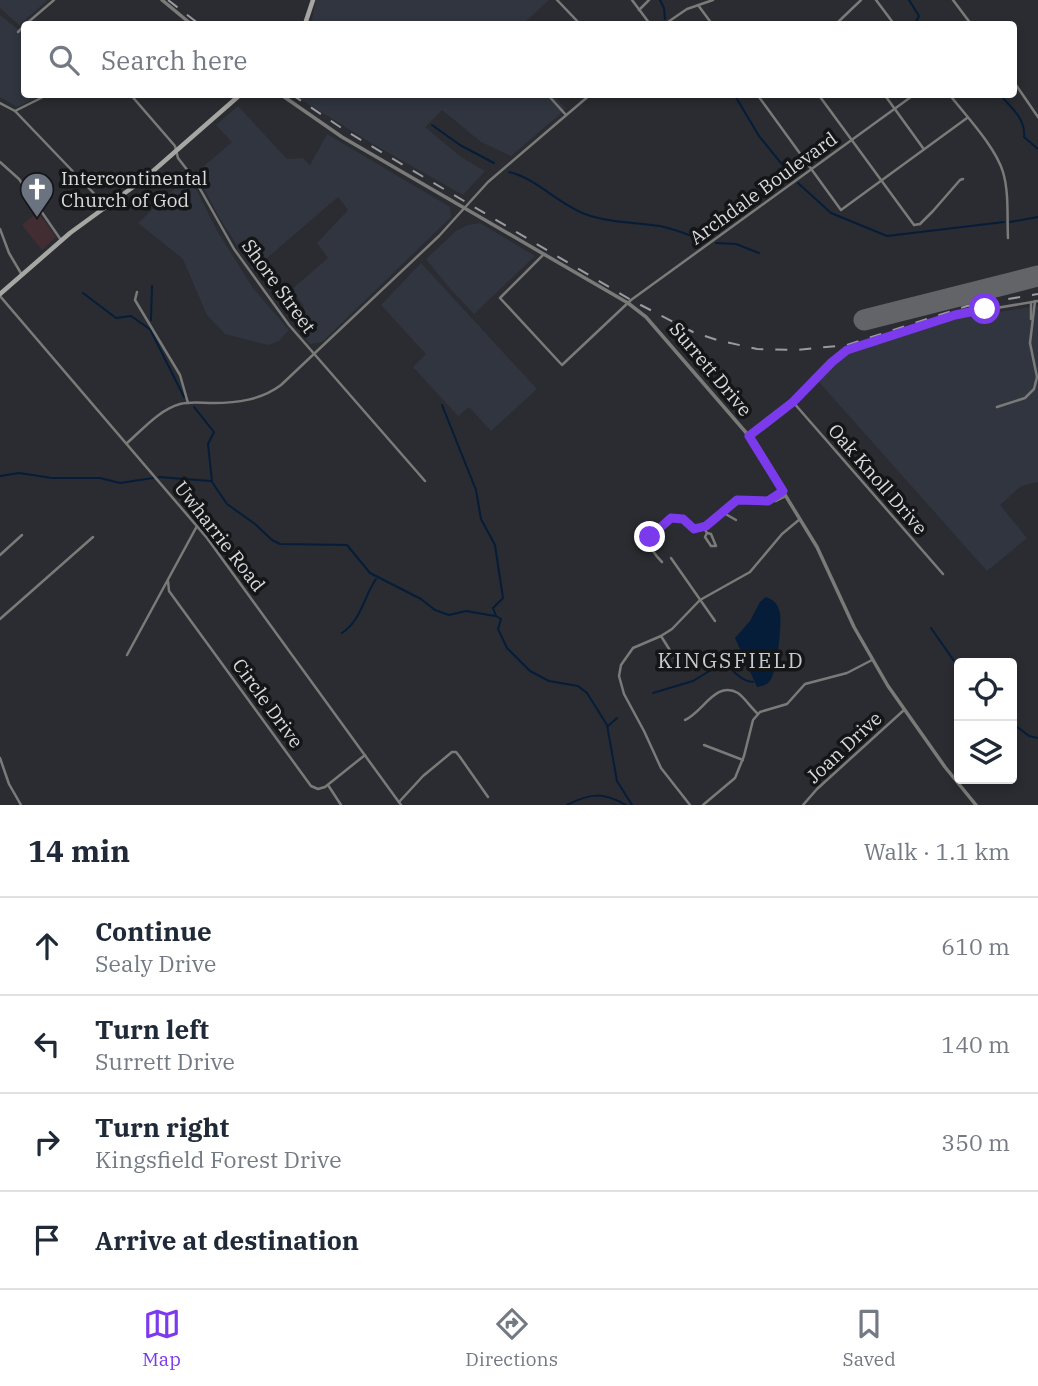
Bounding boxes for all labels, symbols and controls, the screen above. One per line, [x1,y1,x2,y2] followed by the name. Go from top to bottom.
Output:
[21,21,1017,98] search box
[45,41,83,79] icon: search
[101,43,247,77] text: Search here
[684,126,842,250] street label: Archdale Boulevard
[61,166,208,212] place label: Intercontinental Church of God
[18,170,56,219] church icon: Intercontinental Church of God
[237,234,321,338] street label: Shore Street
[969,293,1000,324] route start
[665,317,757,421] street label: Surrett Drive
[823,419,933,539] street label: Oak Knoll Drive
[169,476,271,596] street label: Uwharrie Road
[634,521,665,552] route end
[657,646,805,674] district label: KINGSFIELD
[227,654,309,752] street label: Circle Drive
[954,658,1017,784] map controls
[954,658,1017,721] button: locate
[801,706,887,788] street label: Joan Drive
[954,721,1017,784] button: layers
[28,831,130,870] text: 14 min
[864,836,1010,866] text: Walk · 1.1 km
[95,914,212,948] text: Continue
[28,927,66,965] icon: ahead
[941,931,1010,961] text: 610 m
[95,948,216,978] text: Sealy Drive
[95,1012,209,1046] text: Turn left
[28,1025,66,1063] icon: left
[941,1029,1010,1059] text: 140 m
[95,1046,235,1076] text: Surrett Drive
[95,1110,229,1144] text: Turn right
[28,1123,66,1161] icon: right
[941,1127,1010,1157] text: 350 m
[95,1144,341,1174] text: Kingsfield Forest Drive
[28,1221,66,1259] icon: arrive
[95,1223,359,1257] text: Arrive at destination
[142,1305,181,1371] tab: Map
[465,1305,558,1371] tab: Directions
[843,1305,896,1371] tab: Saved

